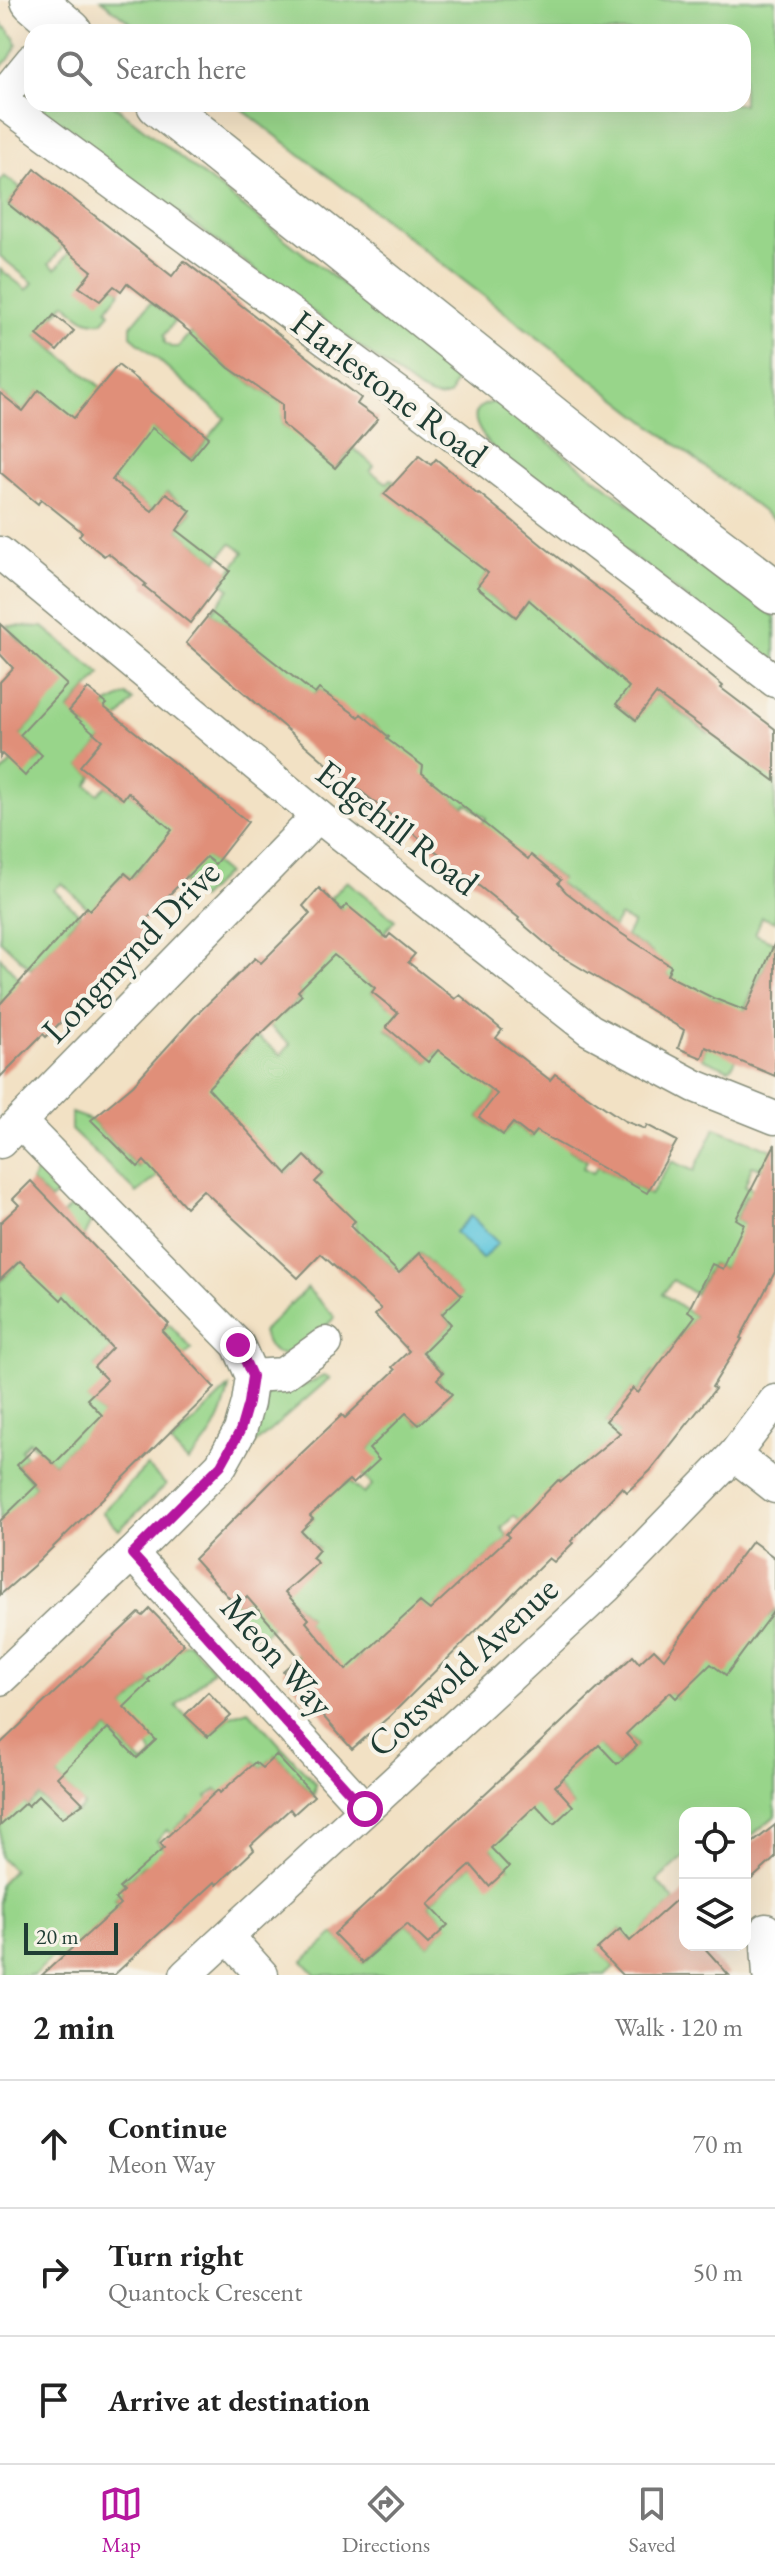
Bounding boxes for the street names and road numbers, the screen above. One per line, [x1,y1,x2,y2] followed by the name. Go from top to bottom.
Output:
[282,299,498,478] street label: Harlestone Road
[307,749,489,906] street label: Edgehill Road
[31,850,230,1053] street label: Longmynd Drive
[357,1566,568,1767] street label: Cotswold Avenue
[210,1584,345,1726] street label: Meon Way

